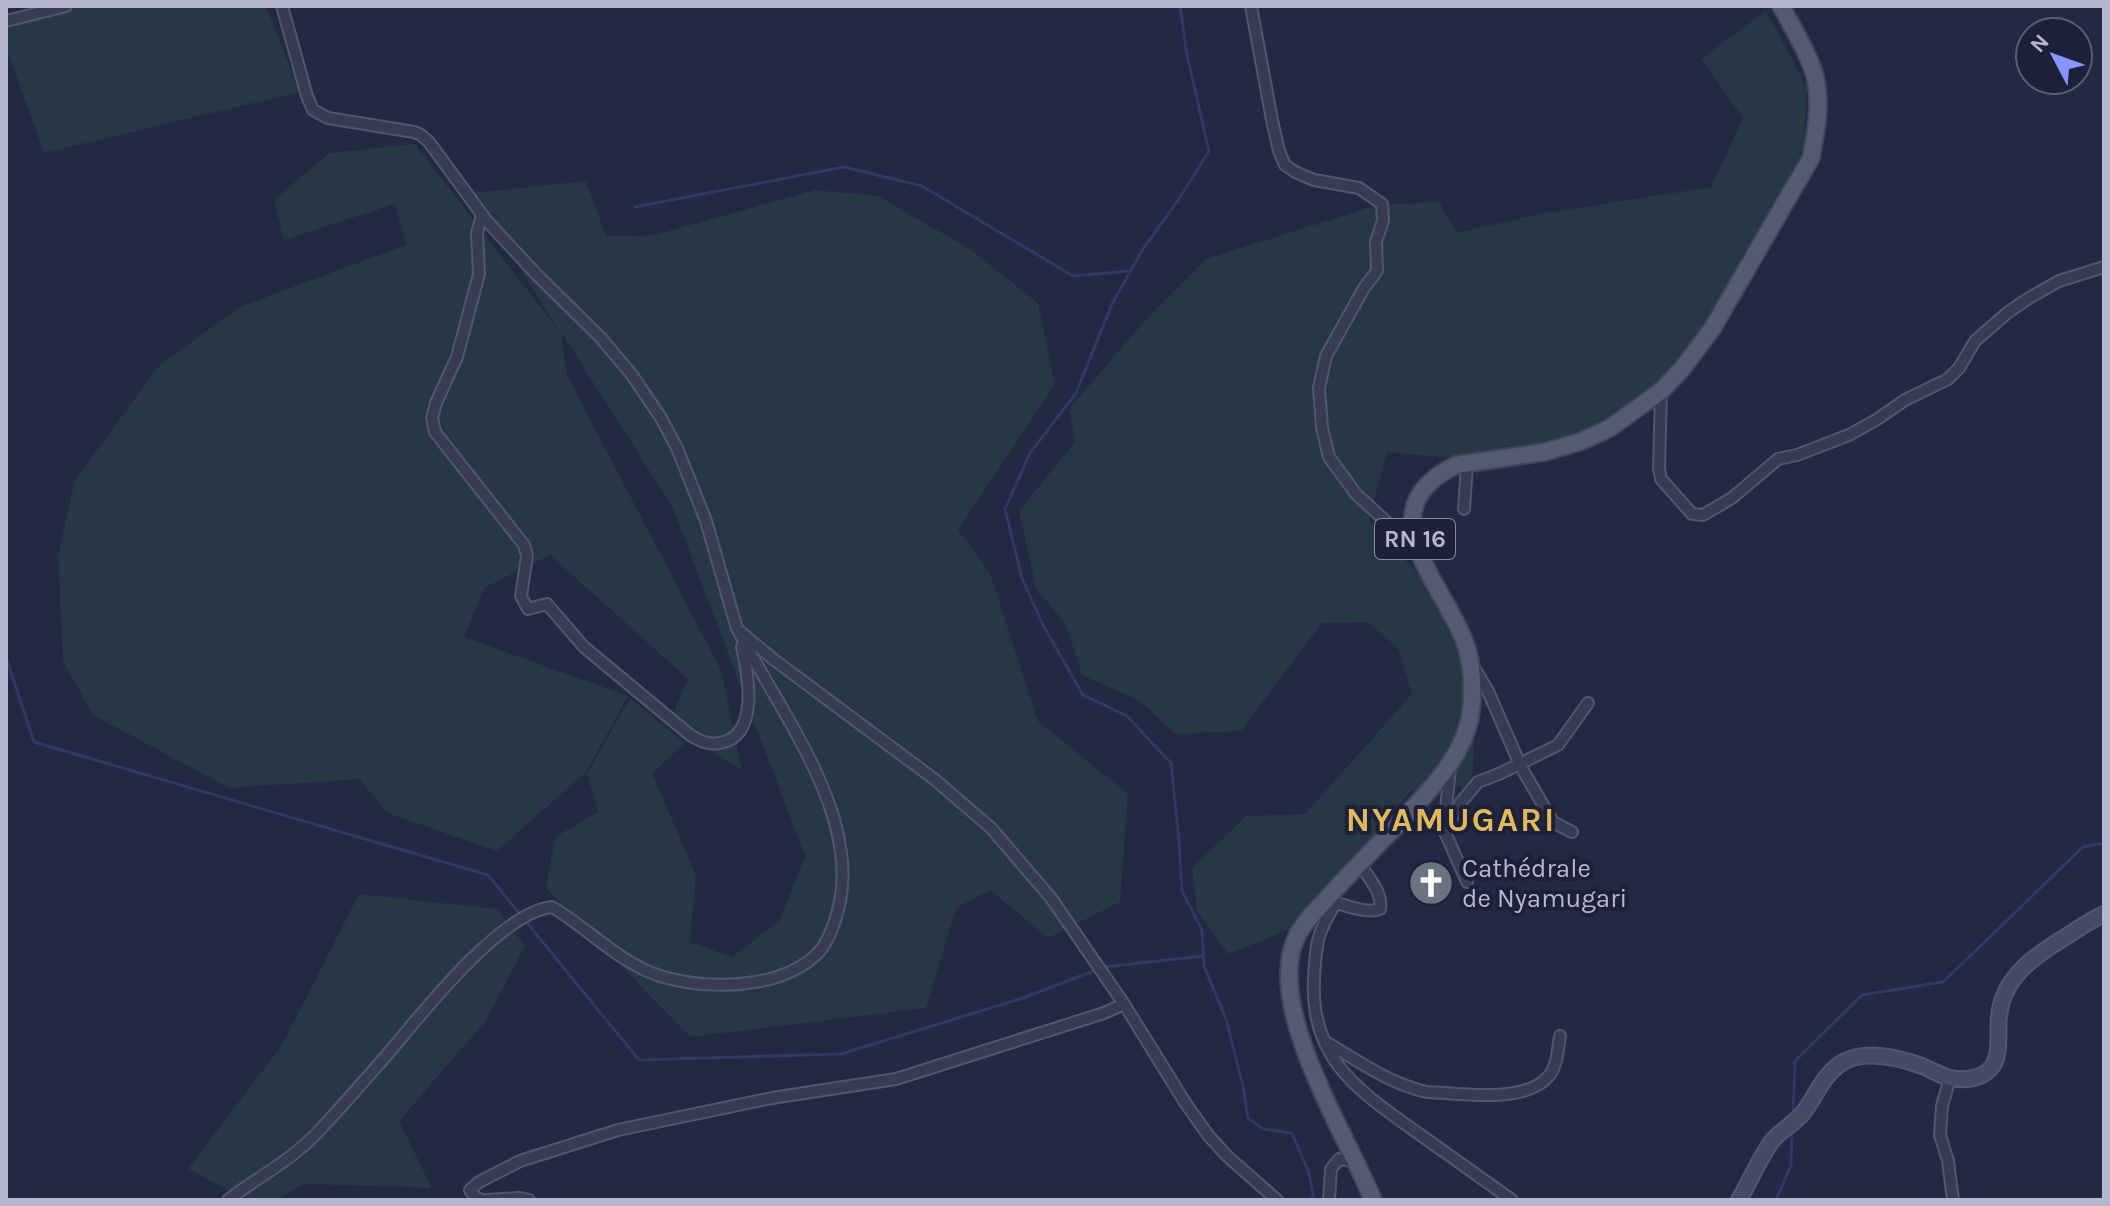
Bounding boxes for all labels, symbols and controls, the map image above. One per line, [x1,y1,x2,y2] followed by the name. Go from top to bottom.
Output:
[2014,16,2094,96] north arrow
[2025,29,2055,58] text: N
[1375,519,1455,559] road number: RN 16
[1346,800,1556,840] district label: NYAMUGARI
[1462,853,1627,914] place label: Cathédrale de Nyamugari
[1407,859,1455,907] church icon: Cathédrale de Nyamugari

